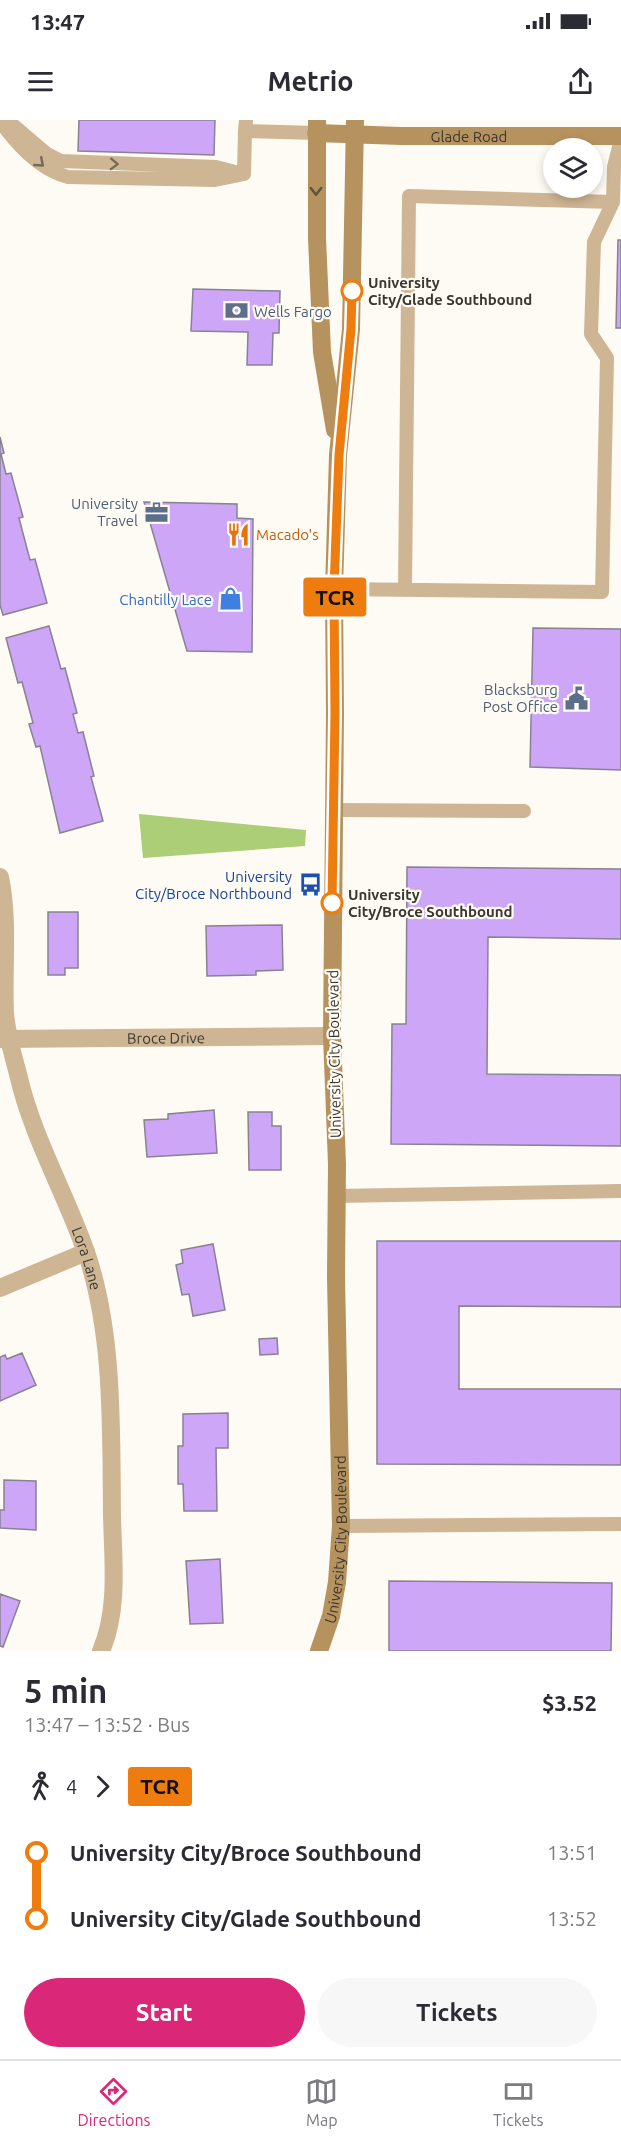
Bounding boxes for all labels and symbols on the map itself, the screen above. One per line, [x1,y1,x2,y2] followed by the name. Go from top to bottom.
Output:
[431,128,507,145] street label: Glade Road
[33,156,44,167] one-way arrow
[109,158,118,170] one-way arrow
[310,187,322,196] one-way arrow
[368,274,532,308] place label: University City/Glade Southbound
[341,280,363,302] marker: University City/Glade Southbound
[223,298,249,324] bank icon: Wells Fargo
[254,303,332,320] place label: Wells Fargo
[71,495,138,529] place label: University Travel
[143,499,169,525] office icon: University Travel
[225,521,251,547] restaurant icon: Macado's
[256,526,319,543] place label: Macado's
[300,578,370,616] line badge: TCR
[217,586,243,612] shop icon: Chantilly Lace
[119,591,212,608] place label: Chantilly Lace
[483,681,558,715] place label: Blacksburg Post Office
[563,685,589,711] public building icon: Blacksburg Post Office
[135,868,292,902] place label: University City/Broce Northbound
[297,872,323,898] bus stop icon: University City/Broce Northbound
[348,886,512,920] place label: University City/Broce Southbound
[321,892,343,914] marker: University City/Broce Southbound
[324,970,344,1138] street label: University City Boulevard
[127,1029,205,1046] street label: Broce Drive
[69,1224,105,1292] street label: Lora Lane
[321,1455,350,1626] street label: University City Boulevard

